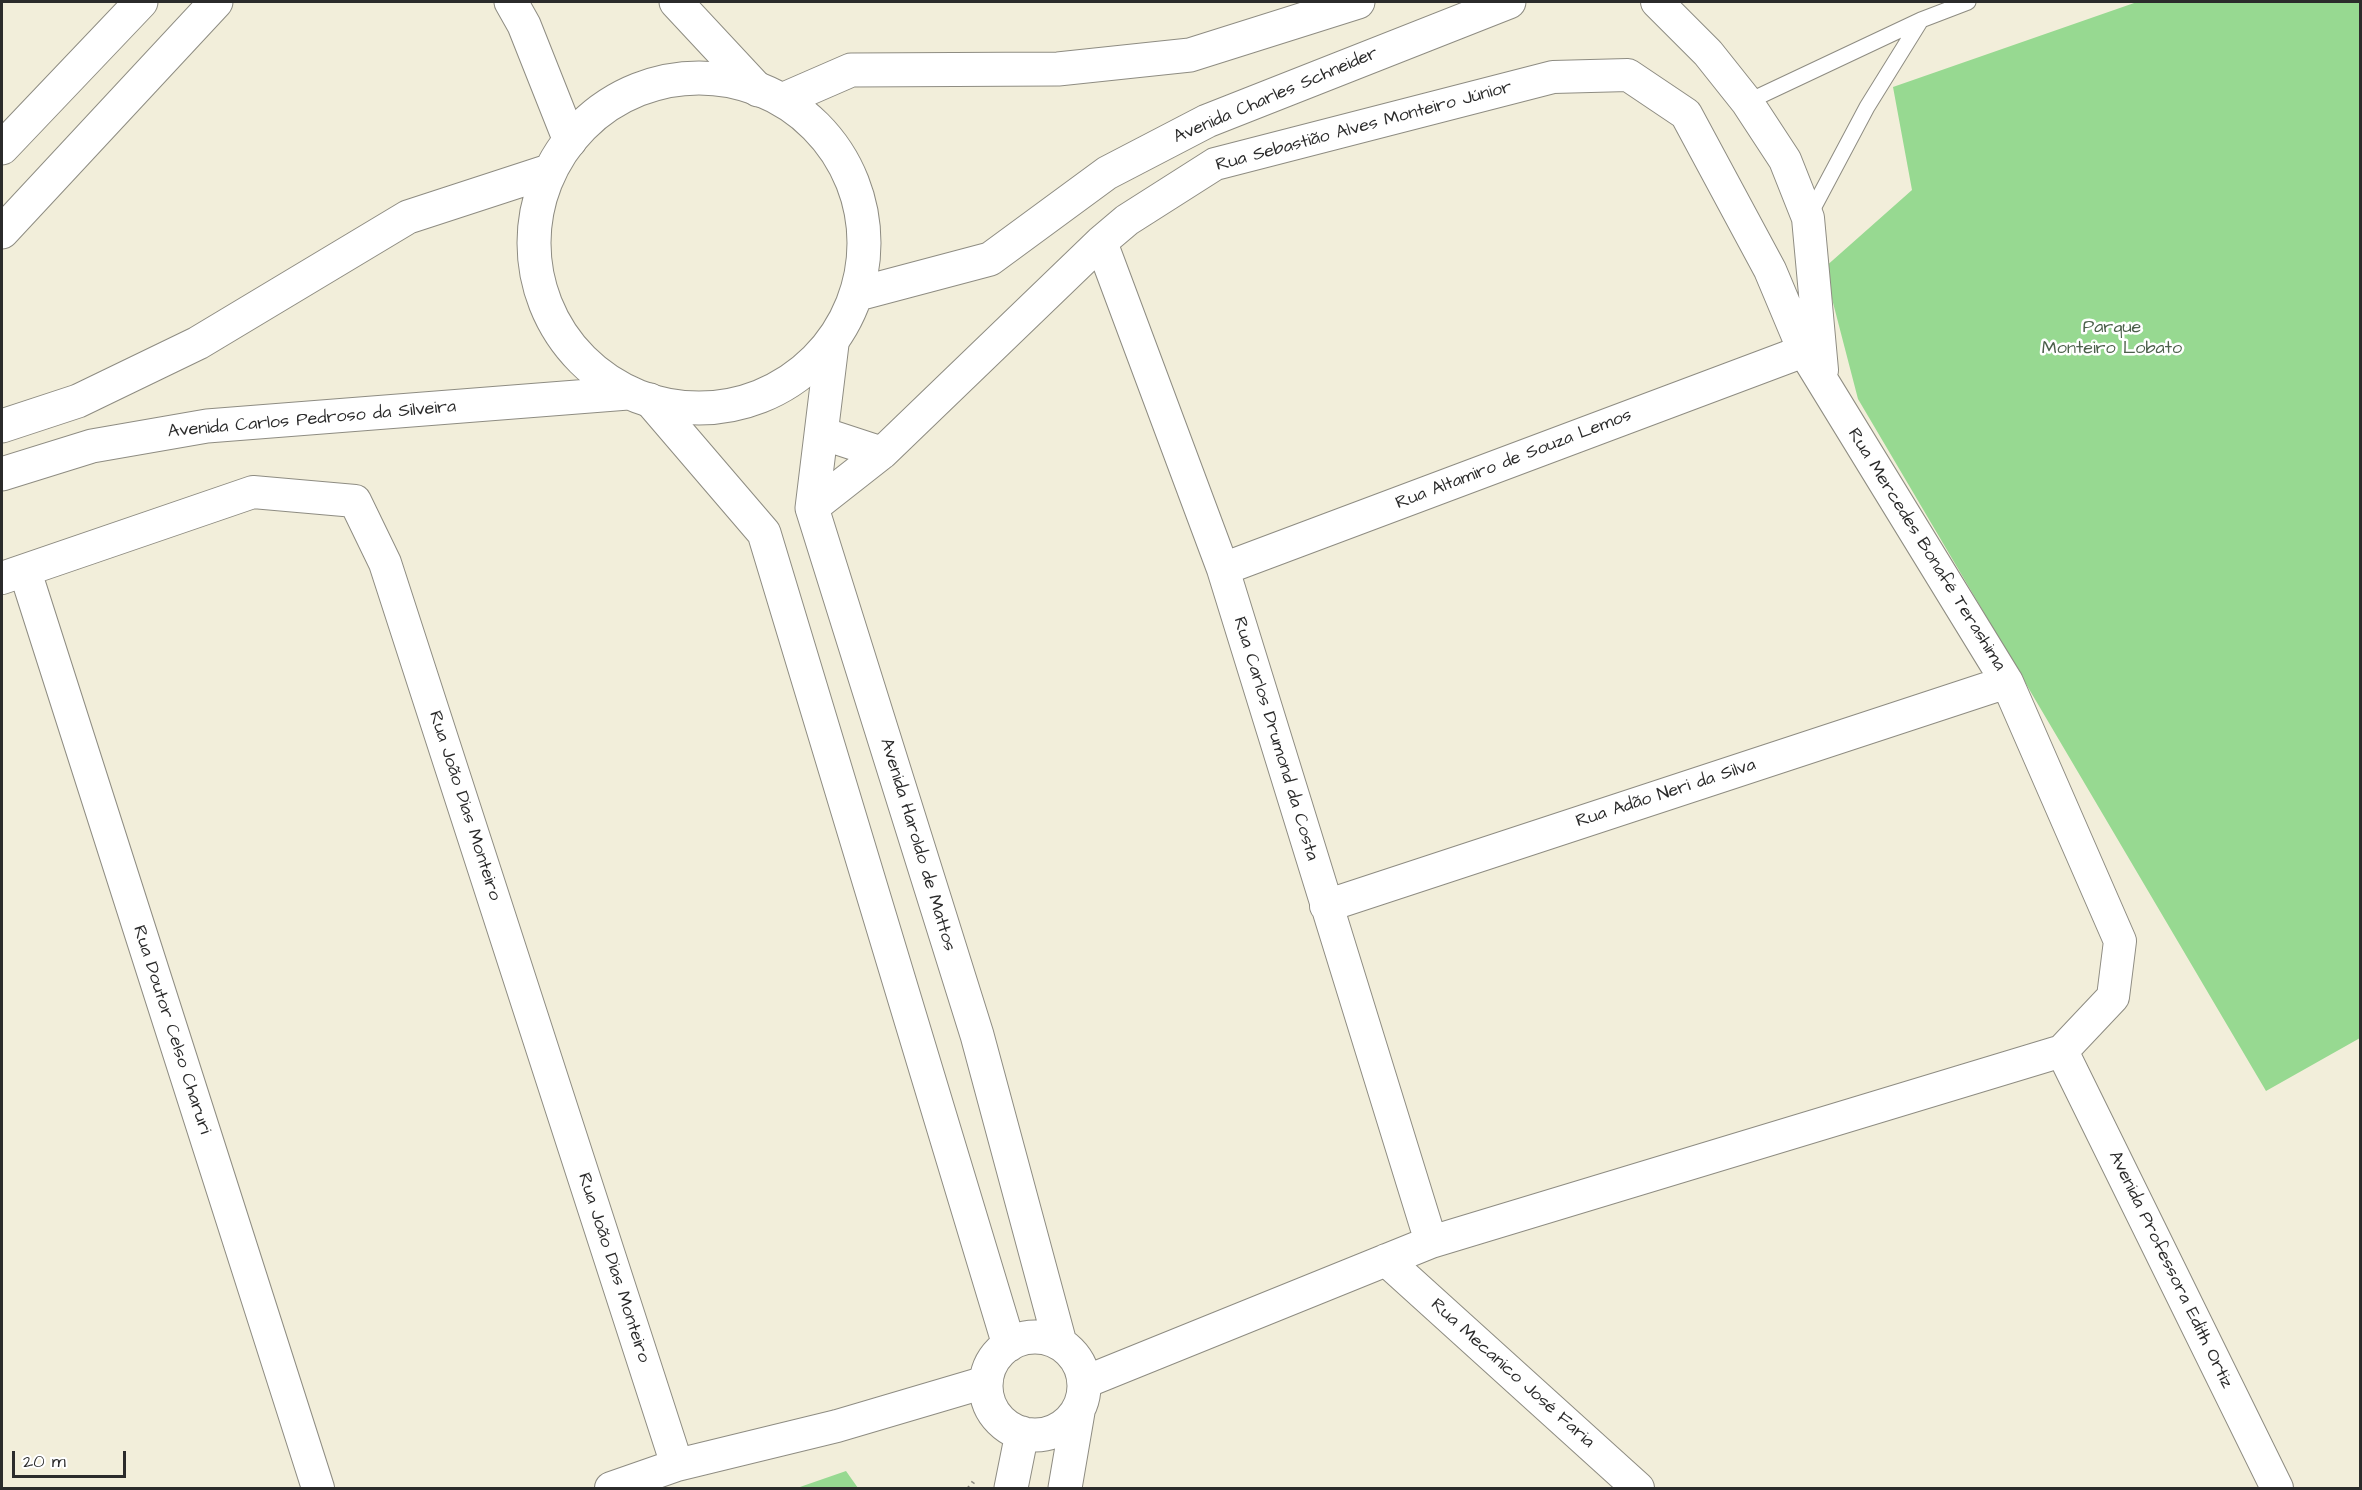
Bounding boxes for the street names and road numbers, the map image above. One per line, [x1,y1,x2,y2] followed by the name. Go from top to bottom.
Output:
[1171,43,1381,149] street label: Avenida Charles Schneider
[1214,77,1514,177] street label: Rua Sebastião Alves Monteiro Júnior
[167,397,457,443] street label: Avenida Carlos Pedroso da Silveira
[1393,405,1635,515] street label: Rua Altamiro de Souza Lemos
[1842,425,2010,675] street label: Rua Mercedes Bonafé Terashima
[1228,615,1322,863] street label: Rua Carlos Drumond da Costa
[423,708,505,904] street label: Rua João Dias Monteiro
[874,736,960,954] street label: Avenida Haroldo de Mattos
[1573,755,1759,833] street label: Rua Adão Neri da Silva
[127,923,215,1137] street label: Rua Doutor Celso Charuri
[2103,1148,2237,1392] street label: Avenida Professora Edith Ortiz
[572,1170,654,1366] street label: Rua João Dias Monteiro
[1426,1295,1598,1453] street label: Rua Mecanico José Faria

